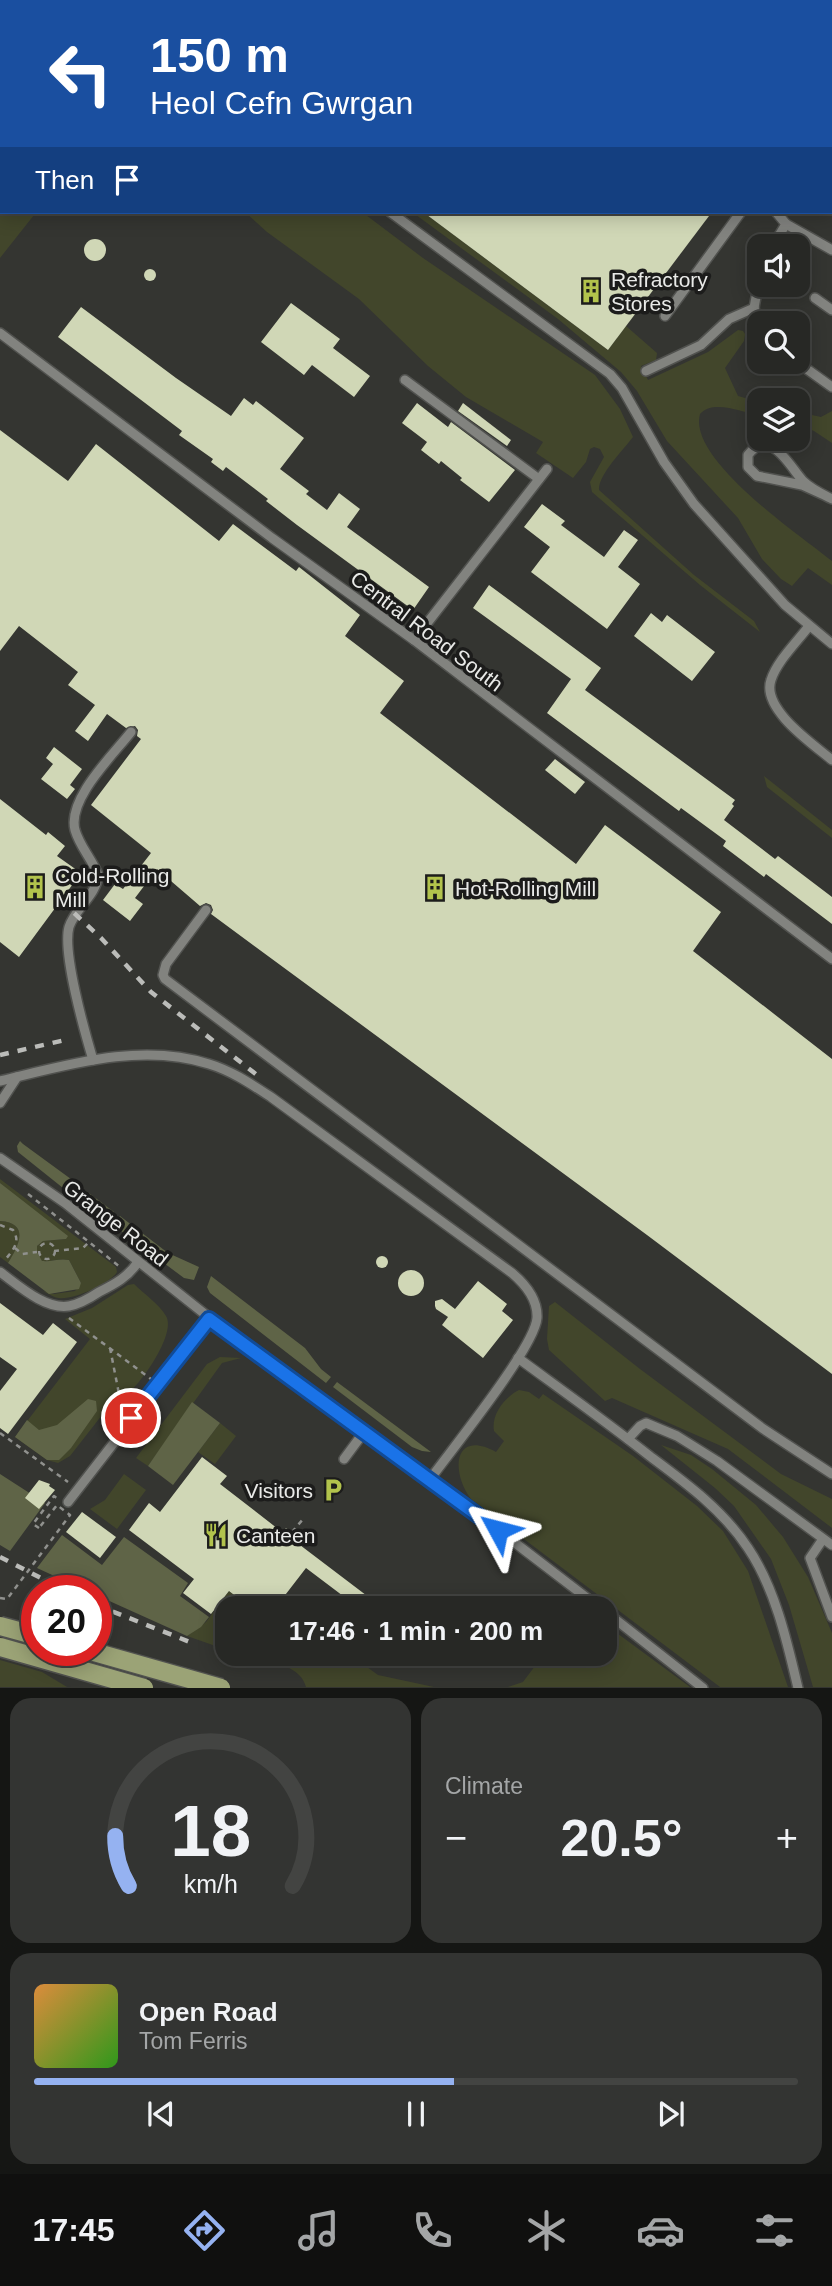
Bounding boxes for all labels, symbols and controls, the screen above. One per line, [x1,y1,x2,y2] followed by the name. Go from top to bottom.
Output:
[35,28,126,119] icon: left
[150,28,289,82] text: 150 m
[150,85,413,121] text: Heol Cefn Gwrgan
[108,161,146,199] icon: arrive
[35,165,94,195] text: Then
[747,234,810,451] map controls
[747,234,810,297] button: sound
[611,268,708,315] place label: Refractory Stores
[577,277,605,305] building icon: Refractory Stores
[747,311,810,374] button: search
[747,388,810,451] button: layers
[346,566,508,696] street label: Central Road South
[55,864,169,911] place label: Cold-Rolling Mill
[21,873,49,901] building icon: Cold-Rolling Mill
[421,874,449,902] building icon: Hot-Rolling Mill
[455,877,596,900] place label: Hot-Rolling Mill
[59,1175,173,1271] street label: Grange Road
[101,1388,161,1448] pin
[112,1399,150,1437] icon: arrive
[319,1476,347,1504] parking icon: Visitors
[245,1479,313,1502] place label: Visitors
[461,1493,535,1567] position arrow
[202,1521,230,1549] restaurant icon: Canteen
[236,1524,315,1547] place label: Canteen
[21,1575,112,1666] speed limit sign: 20
[289,1616,543,1646] text: 17:46 · 1 min · 200 m
[445,1773,523,1799] text: Climate
[170,1791,251,1872] text: 18
[560,1809,683,1867] text: 20.5°
[445,1817,467,1859] text: −
[776,1817,798,1859] text: +
[183,1870,238,1898] text: km/h
[139,1997,278,2027] text: Open Road
[139,2028,248,2054] text: Tom Ferris
[142,2095,180,2133] icon: previous
[397,2095,435,2133] icon: pause
[652,2095,690,2133] icon: next
[180,2206,229,2255] icon: directions
[294,2206,343,2255] icon: music
[408,2206,457,2255] icon: phone
[522,2206,571,2255] icon: climate
[636,2206,685,2255] icon: car
[750,2206,799,2255] icon: filters
[33,2212,114,2248] text: 17:45

